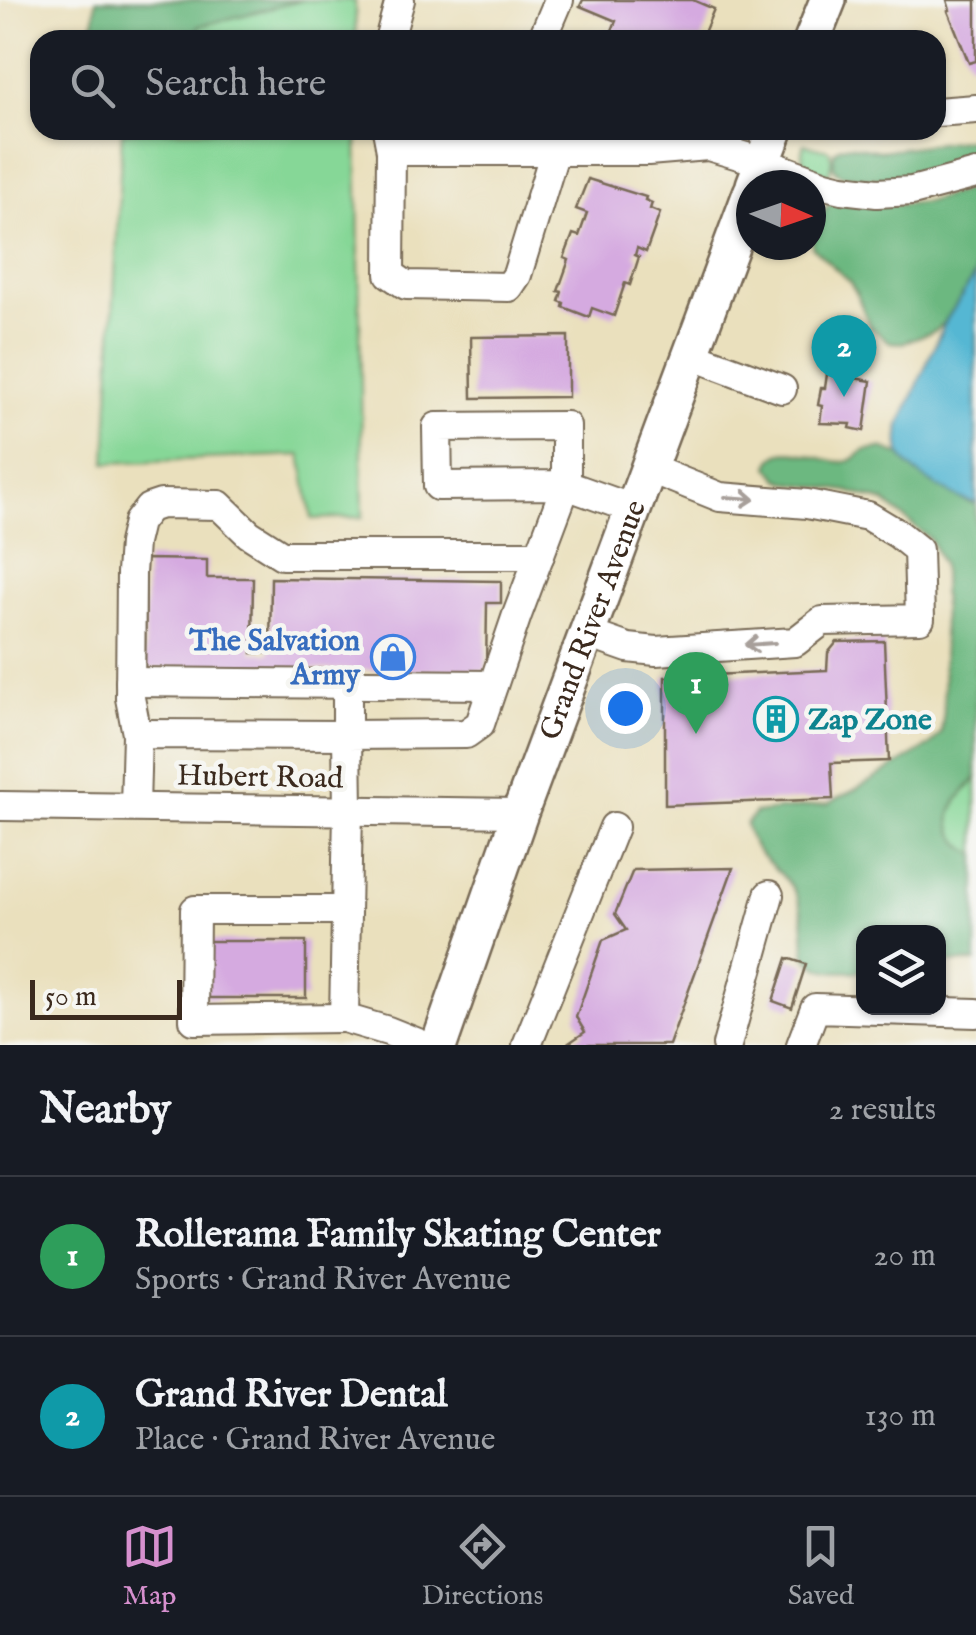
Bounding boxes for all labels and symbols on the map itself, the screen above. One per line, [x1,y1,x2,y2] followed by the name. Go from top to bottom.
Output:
[736,170,826,260] north arrow
[812,314,876,397] pin: 2
[724,489,756,508] one-way arrow
[532,495,656,746] street label: Grand River Avenue
[188,623,361,695] place label: The Salvation Army
[370,634,416,680] shop icon: The Salvation Army
[744,635,776,654] one-way arrow
[664,652,728,734] pin: 1
[600,683,651,734] your location
[753,696,799,742] building icon: Zap Zone
[808,702,932,740] place label: Zap Zone
[176,758,344,798] street label: Hubert Road
[30,975,182,1020] scale bar

